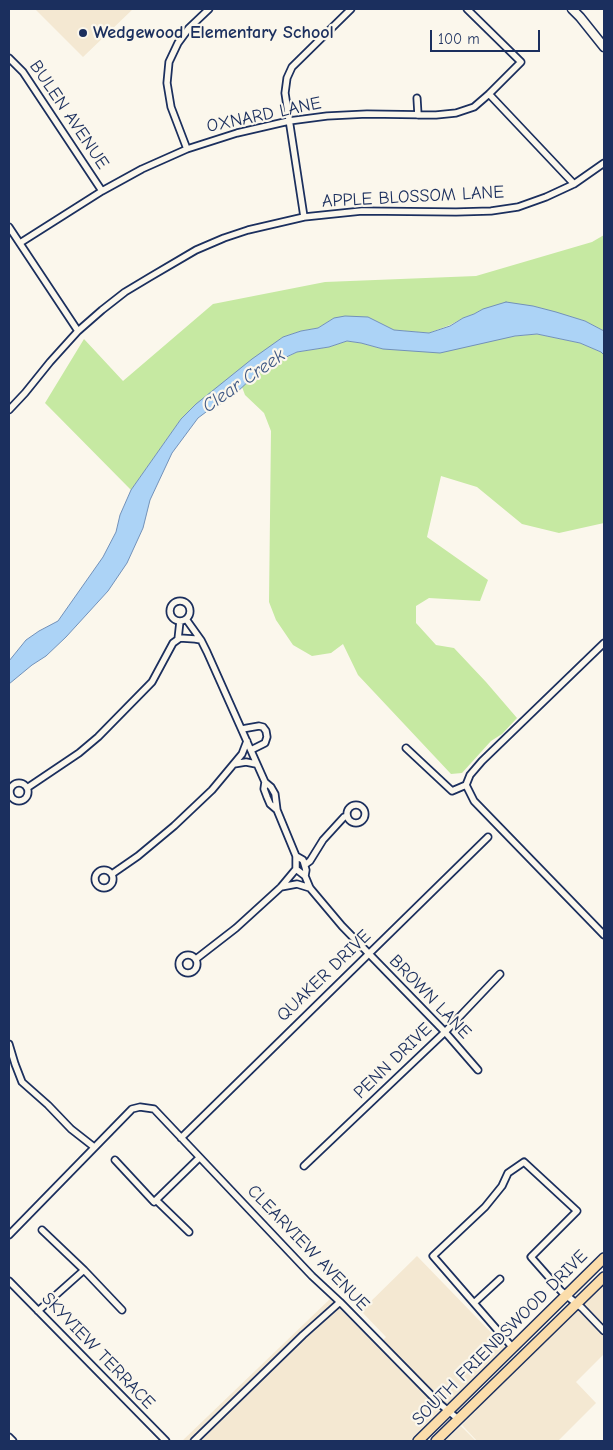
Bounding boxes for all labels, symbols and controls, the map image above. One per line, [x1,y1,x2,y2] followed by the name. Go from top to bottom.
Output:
[433,20,543,52] scale bar
[93,22,334,44] place label: Wedgewood Elementary School
[77,27,89,39] marker: Wedgewood Elementary School
[438,30,480,48] text: 100 m
[25,56,113,174] street label: BULEN AVENUE
[205,92,323,138] street label: OXNARD LANE
[321,181,505,213] street label: APPLE BLOSSOM LANE
[198,344,290,418] water label: Clear Creek
[272,926,376,1026] street label: QUAKER DRIVE
[384,950,476,1044] street label: BROWN LANE
[349,1018,437,1104] street label: PENN DRIVE
[242,1181,374,1315] street label: CLEARVIEW AVENUE
[408,1246,592,1430] street label: SOUTH FRIENDSWOOD DRIVE
[37,1288,159,1414] street label: SKYVIEW TERRACE

